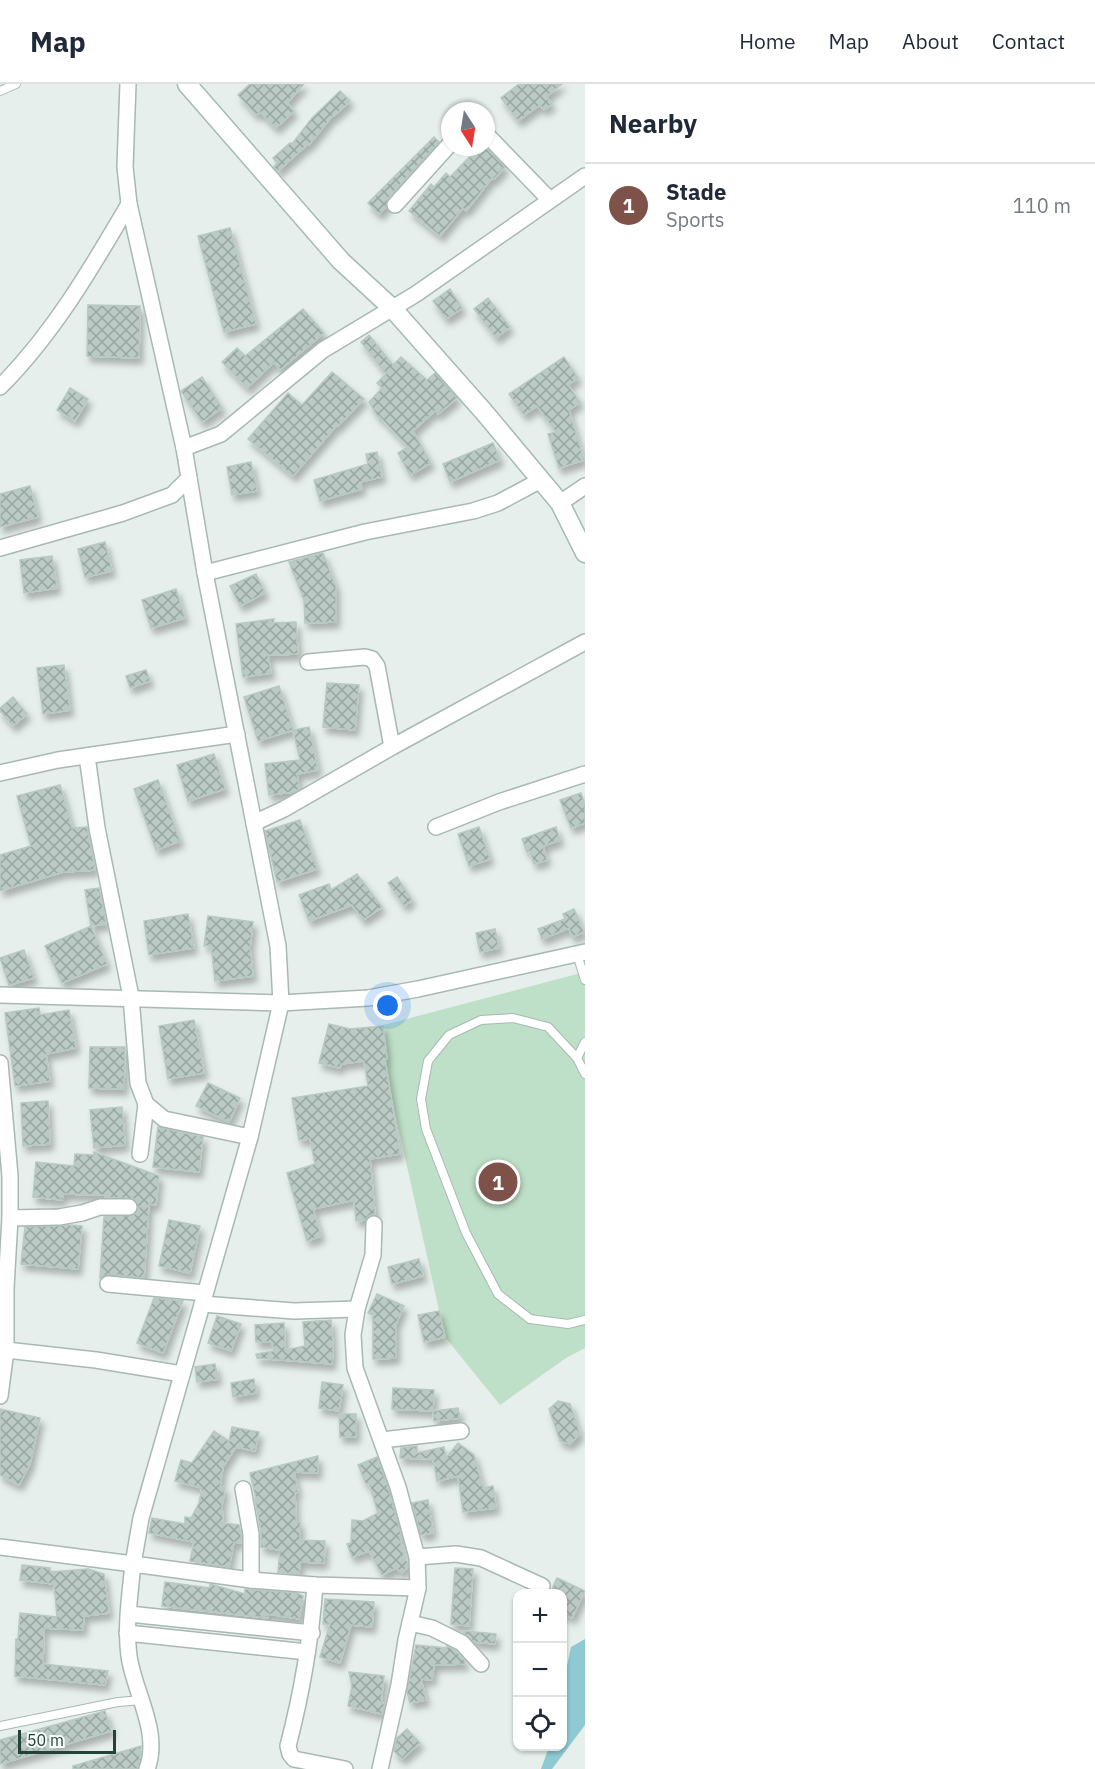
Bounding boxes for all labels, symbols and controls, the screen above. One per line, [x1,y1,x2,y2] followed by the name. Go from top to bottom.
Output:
[30,23,86,60] text: Map
[739,27,796,55] text: Home
[829,27,869,55] text: Map
[902,27,959,55] text: About
[992,27,1065,55] text: Contact
[441,102,495,156] north arrow
[609,106,697,140] text: Nearby
[666,177,726,206] text: Stade
[623,192,635,219] text: 1
[1013,192,1071,219] text: 110 m
[666,206,725,233] text: Sports
[373,991,402,1020] your location
[478,1160,518,1204] pin: 1
[513,1589,567,1751] map controls
[513,1589,567,1643] button: +
[513,1643,567,1697] button: −
[513,1697,567,1751] button: locate
[18,1727,116,1754] scale bar
[27,1730,64,1750] text: 50 m

